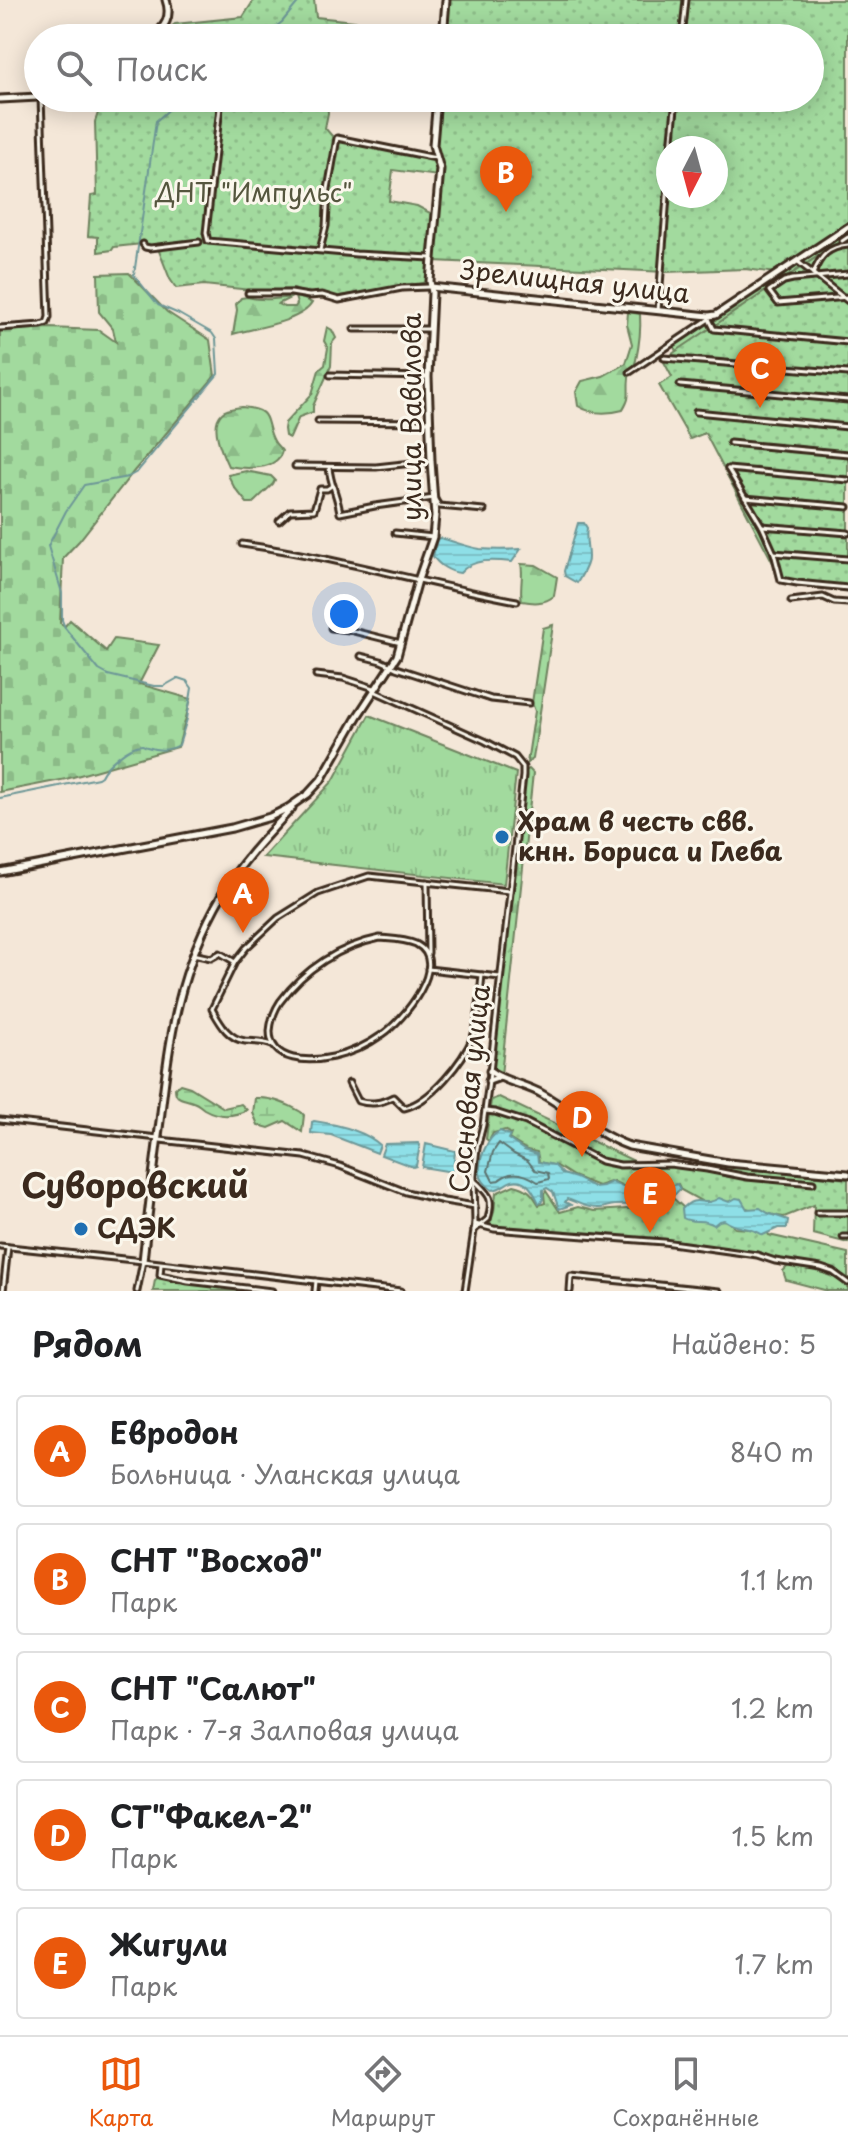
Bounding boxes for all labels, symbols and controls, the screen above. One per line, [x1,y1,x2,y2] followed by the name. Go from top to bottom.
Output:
[24,24,824,112] search box
[52,46,96,90] icon: search
[116,46,207,91] text: Поиск
[656,136,728,208] north arrow
[480,146,532,212] pin: B
[154,172,353,211] park label: ДНТ "Импульс"
[459,249,692,312] street label: Зрелищная улица
[391,312,430,521] street label: улица Вавилова
[734,342,786,408] pin: C
[324,594,364,634] your location
[518,801,783,870] place label: Храм в честь свв. кнн. Бориса и Глеба
[493,828,511,846] marker: Храм в честь свв. кнн. Бориса и Глеба
[217,867,269,933] pin: A
[438,982,499,1195] street label: Сосновая улица
[556,1091,608,1157] pin: D
[21,1158,249,1210] district label: Суворовский
[624,1167,676,1233] pin: E
[97,1208,176,1247] place label: СДЭК
[72,1220,90,1238] marker: СДЭК
[32,1317,143,1369] text: Рядом
[671,1324,816,1363] text: Найдено: 5
[110,1409,239,1454] text: Евродон
[50,1432,70,1471] text: A
[730,1432,814,1471] text: 840 m
[110,1454,460,1493] text: Больница · Уланская улица
[110,1537,323,1582] text: СНТ "Восход"
[51,1560,69,1599] text: B
[740,1560,814,1599] text: 1.1 km
[110,1582,177,1621] text: Парк
[110,1665,316,1710] text: СНТ "Салют"
[50,1688,70,1727] text: C
[731,1688,814,1727] text: 1.2 km
[110,1710,459,1749] text: Парк · 7-я Залповая улица
[110,1793,312,1838] text: СТ"Факел-2"
[50,1816,70,1855] text: D
[731,1816,814,1855] text: 1.5 km
[110,1838,177,1877] text: Парк
[110,1921,228,1966] text: Жигули
[52,1944,68,1983] text: E
[735,1944,814,1983] text: 1.7 km
[110,1966,177,2005] text: Парк
[89,2052,153,2133] tab: Карта
[331,2052,435,2133] tab: Маршрут
[612,2052,759,2133] tab: Сохранённые

